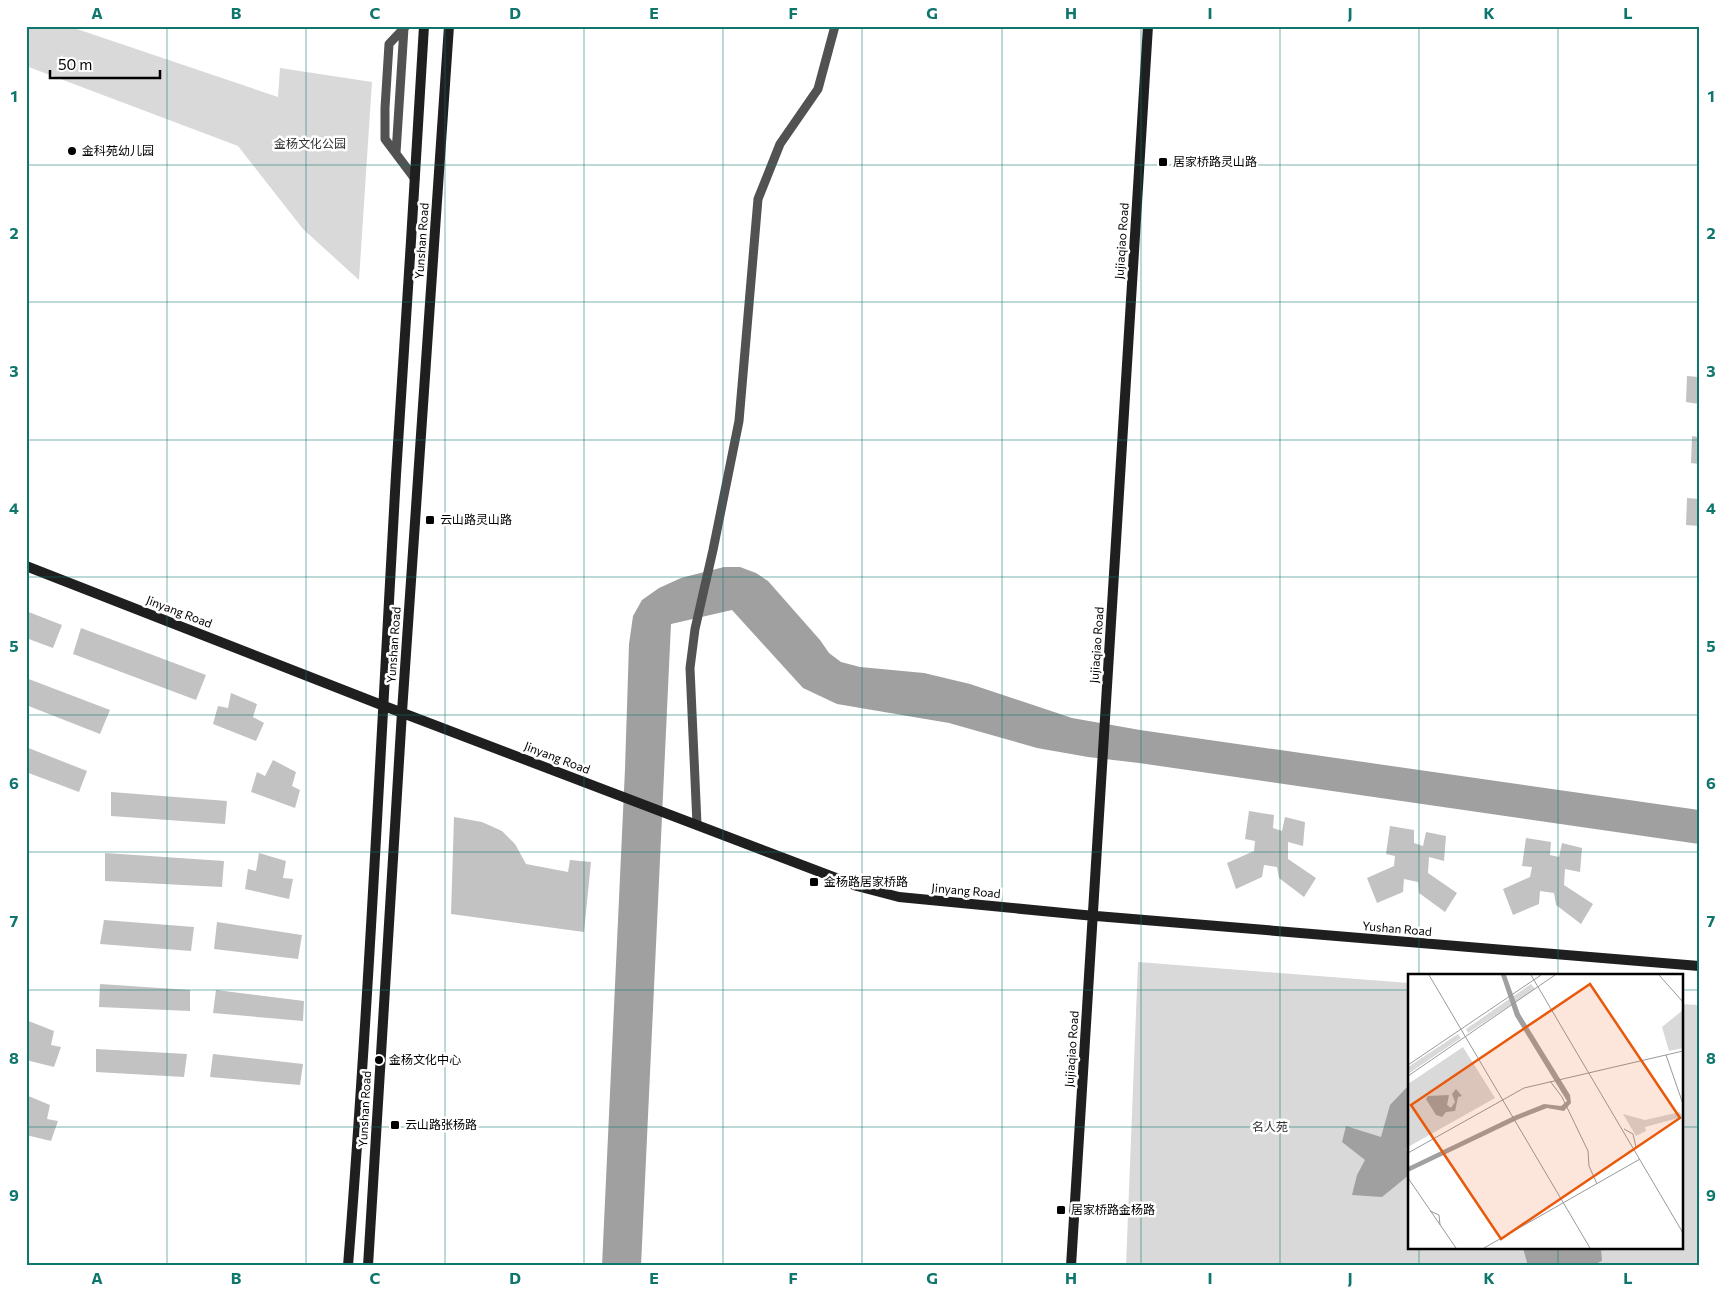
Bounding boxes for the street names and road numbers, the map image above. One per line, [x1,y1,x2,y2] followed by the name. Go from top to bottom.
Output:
[411,202,431,280] street label: Yunshan Road
[1111,202,1132,280] street label: Jujiaqiao Road
[144,592,214,631] street label: Jinyang Road
[383,606,403,684] street label: Yunshan Road
[1086,606,1107,684] street label: Jujiaqiao Road
[522,738,592,777] street label: Jinyang Road
[931,880,1001,901] street label: Jinyang Road
[1362,918,1432,938] street label: Yushan Road
[1061,1010,1082,1088] street label: Jujiaqiao Road
[355,1070,373,1147] street label: Yunshan Road

